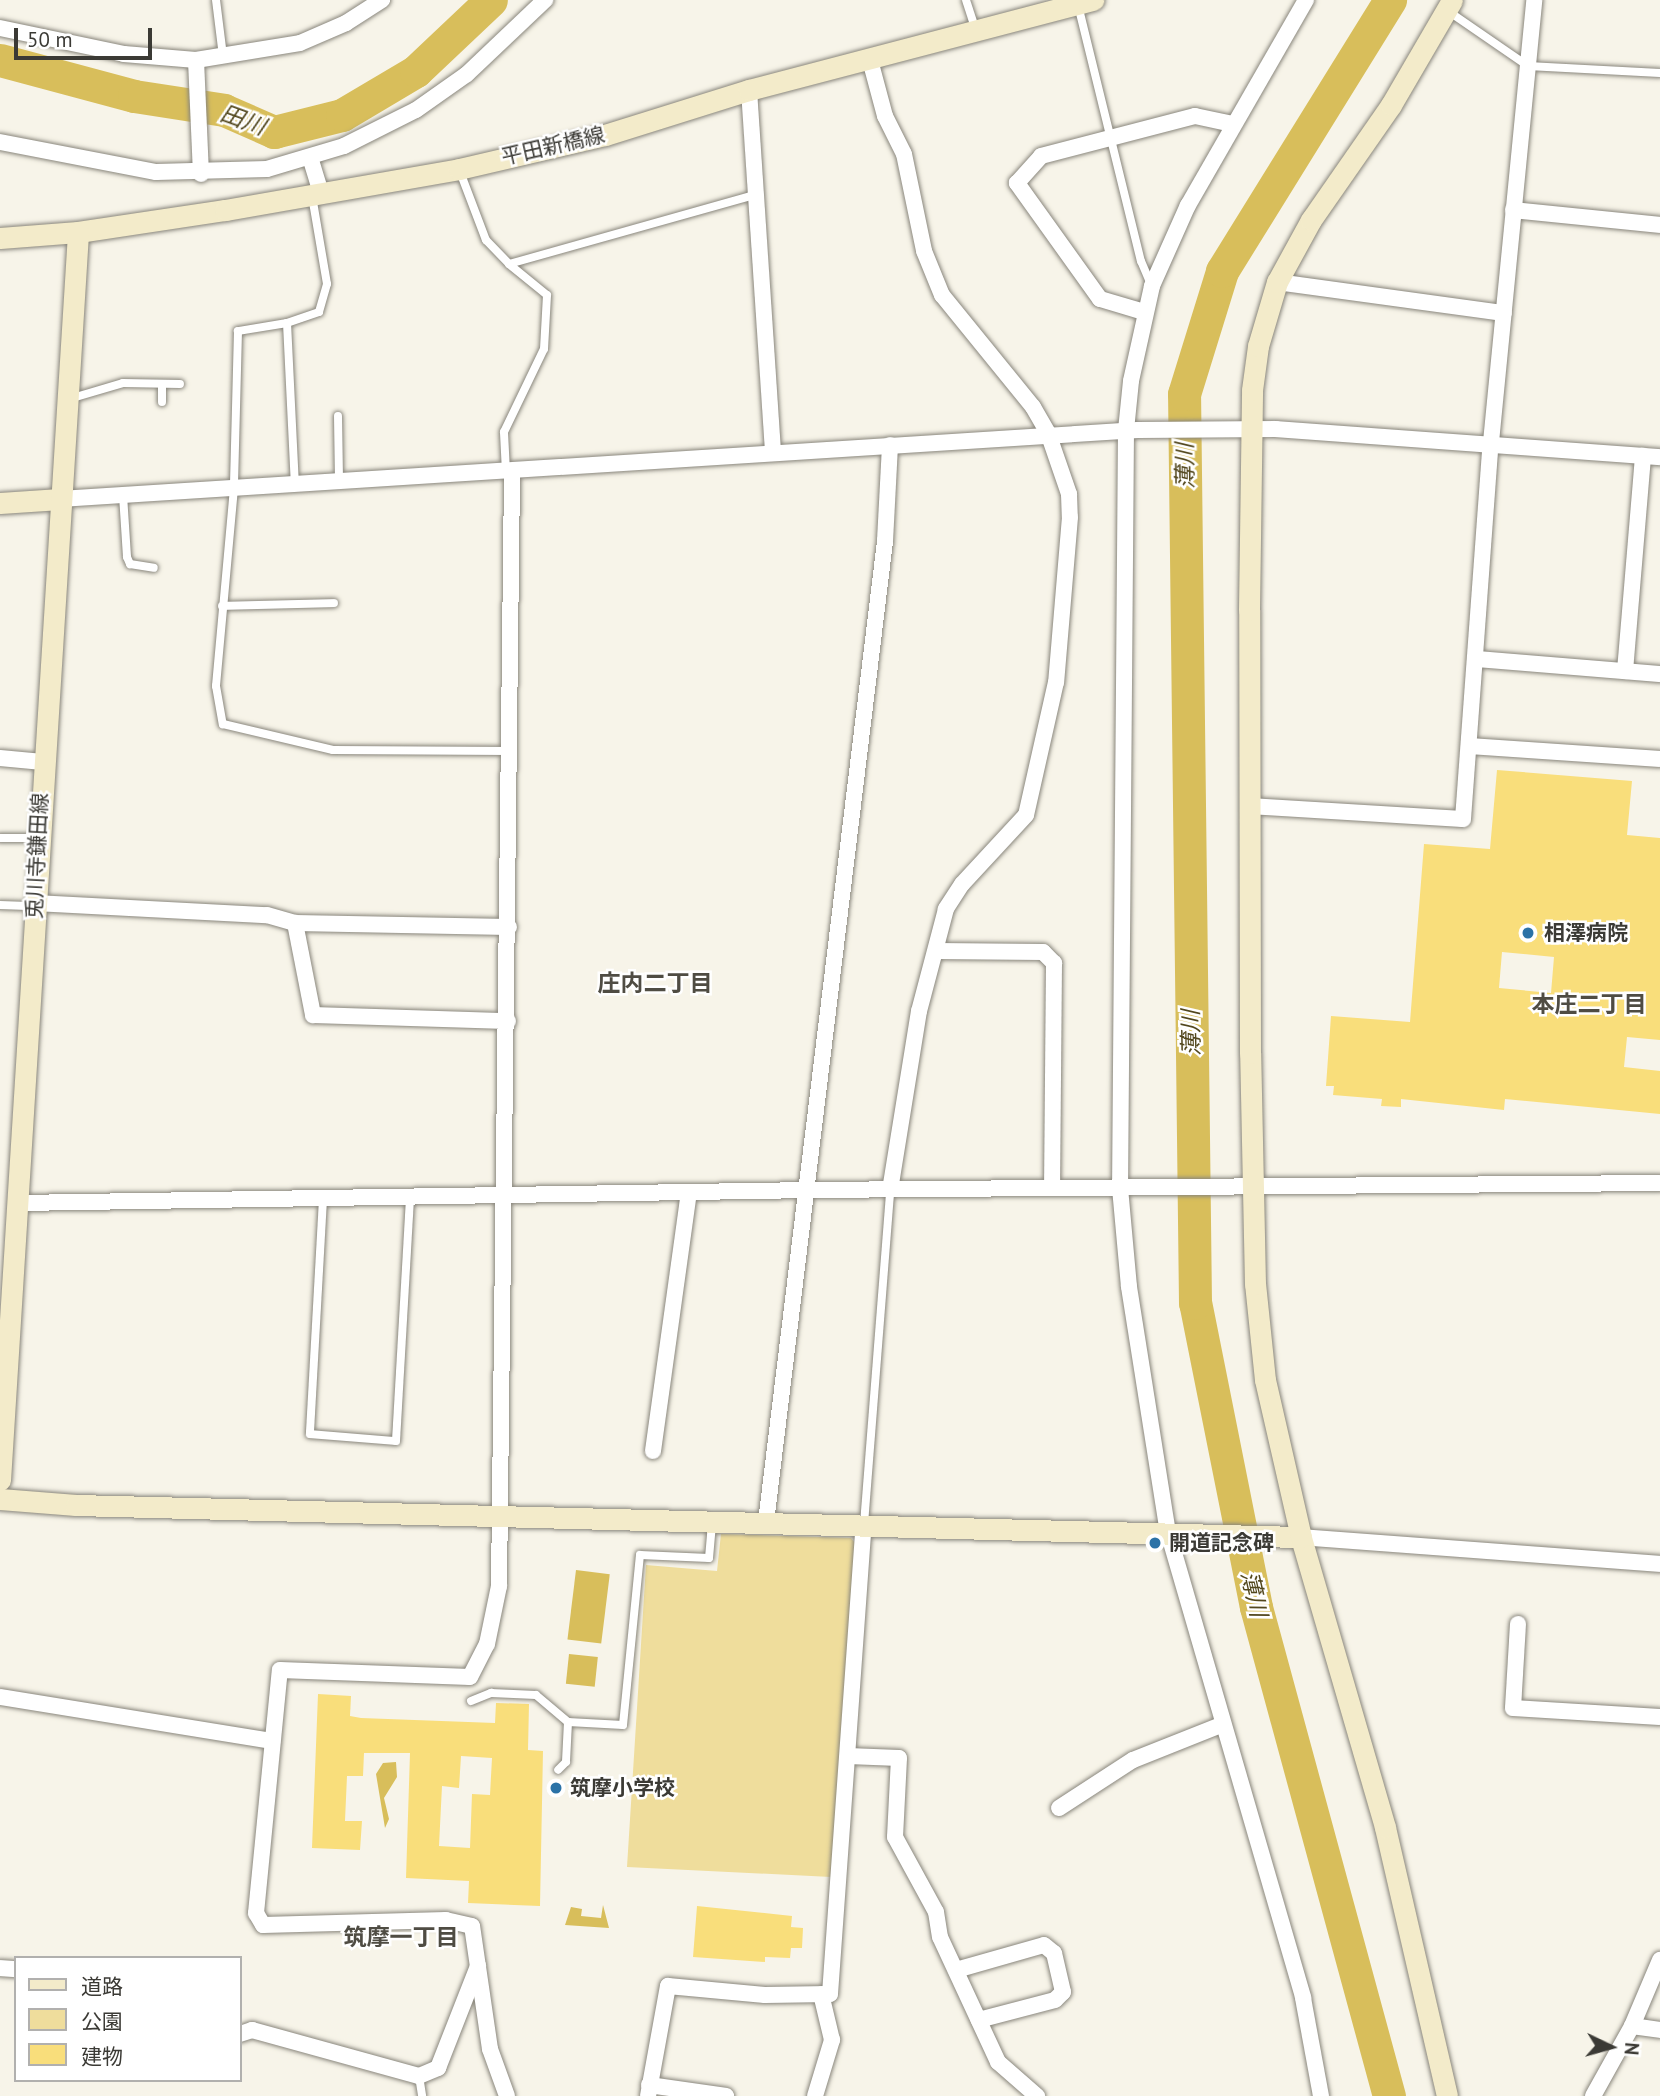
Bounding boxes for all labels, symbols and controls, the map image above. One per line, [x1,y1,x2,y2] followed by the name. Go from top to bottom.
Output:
[18,14,156,58] scale bar
[27,26,73,53] text: 50 m
[217,99,269,141] water label: 田川
[499,122,607,170] street label: 平田新橋線
[1171,443,1199,489] water label: 薄川
[21,792,53,920] street label: 兎川寺鎌田線
[1544,920,1628,946] place label: 相澤病院
[1518,923,1538,943] marker: 相澤病院
[598,969,712,997] district label: 庄内二丁目
[1532,990,1646,1018] district label: 本庄二丁目
[1177,1010,1205,1056] water label: 薄川
[1169,1530,1274,1556] place label: 開道記念碑
[1147,1535,1163,1551] marker: 開道記念碑
[1235,1568,1273,1620] water label: 薄川
[570,1775,675,1801] place label: 筑摩小学校
[548,1780,564,1796] marker: 筑摩小学校
[344,1923,458,1951] district label: 筑摩一丁目
[14,1956,242,2082] legend
[81,1973,123,2000] text: 道路
[81,2008,123,2035] text: 公園
[1576,2012,1646,2082] north arrow
[1619,2042,1644,2056] text: N
[81,2043,123,2070] text: 建物

